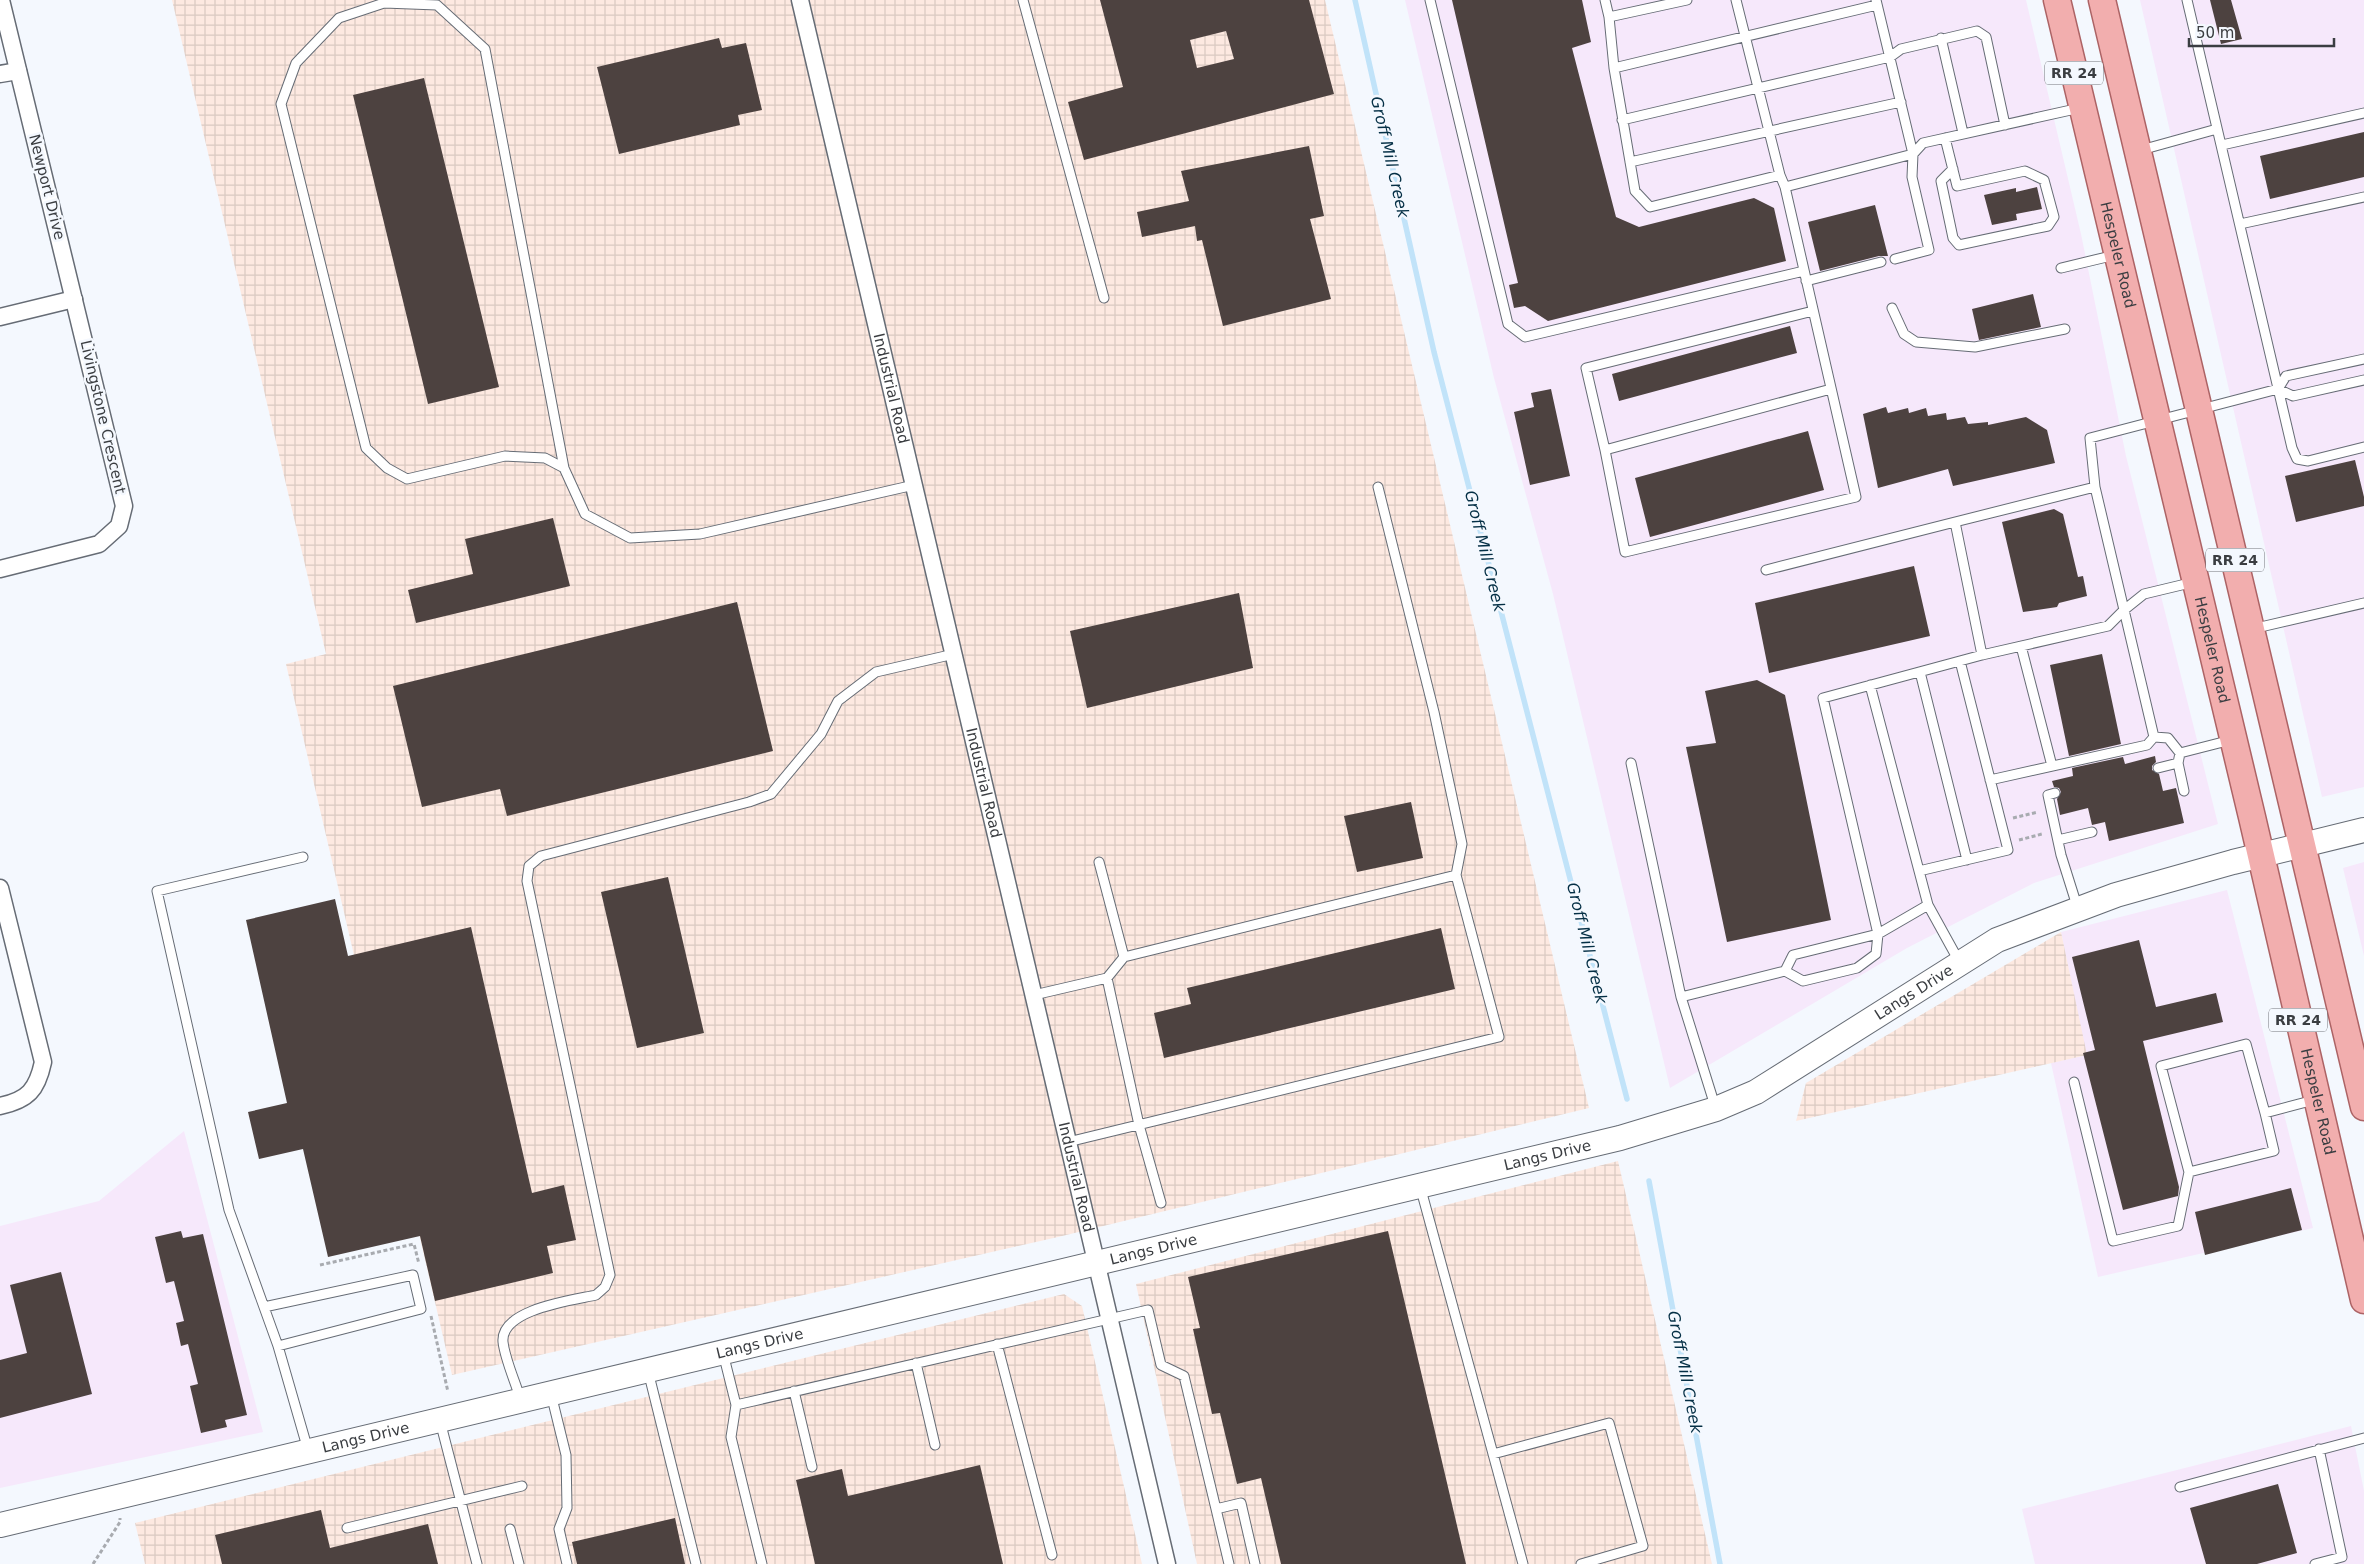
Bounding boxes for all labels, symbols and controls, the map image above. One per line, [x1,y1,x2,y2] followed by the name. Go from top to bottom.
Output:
[2189,15,2334,47] scale bar
[2196,24,2234,42] text: 50 m
[2045,62,2103,84] road number: RR 24
[1367,94,1413,220] water label: Groff Mill Creek
[25,132,69,242] street label: Newport Drive
[2096,200,2139,310] street label: Hespeler Road
[869,331,913,445] street label: Industrial Road
[77,338,129,496] street label: Livingstone Crescent
[1461,488,1509,614] water label: Groff Mill Creek
[2206,548,2264,572] road number: RR 24
[2191,595,2234,705] street label: Hespeler Road
[962,726,1005,840] street label: Industrial Road
[1563,880,1611,1006] water label: Groff Mill Creek
[1871,961,1956,1024] street label: Langs Drive
[2269,1008,2327,1032] road number: RR 24
[2297,1046,2339,1157] street label: Hespeler Road
[1055,1120,1098,1234] street label: Industrial Road
[1502,1136,1593,1174] street label: Langs Drive
[1108,1230,1199,1269] street label: Langs Drive
[1664,1309,1706,1436] water label: Groff Mill Creek
[714,1324,805,1363] street label: Langs Drive
[320,1419,411,1457] street label: Langs Drive

